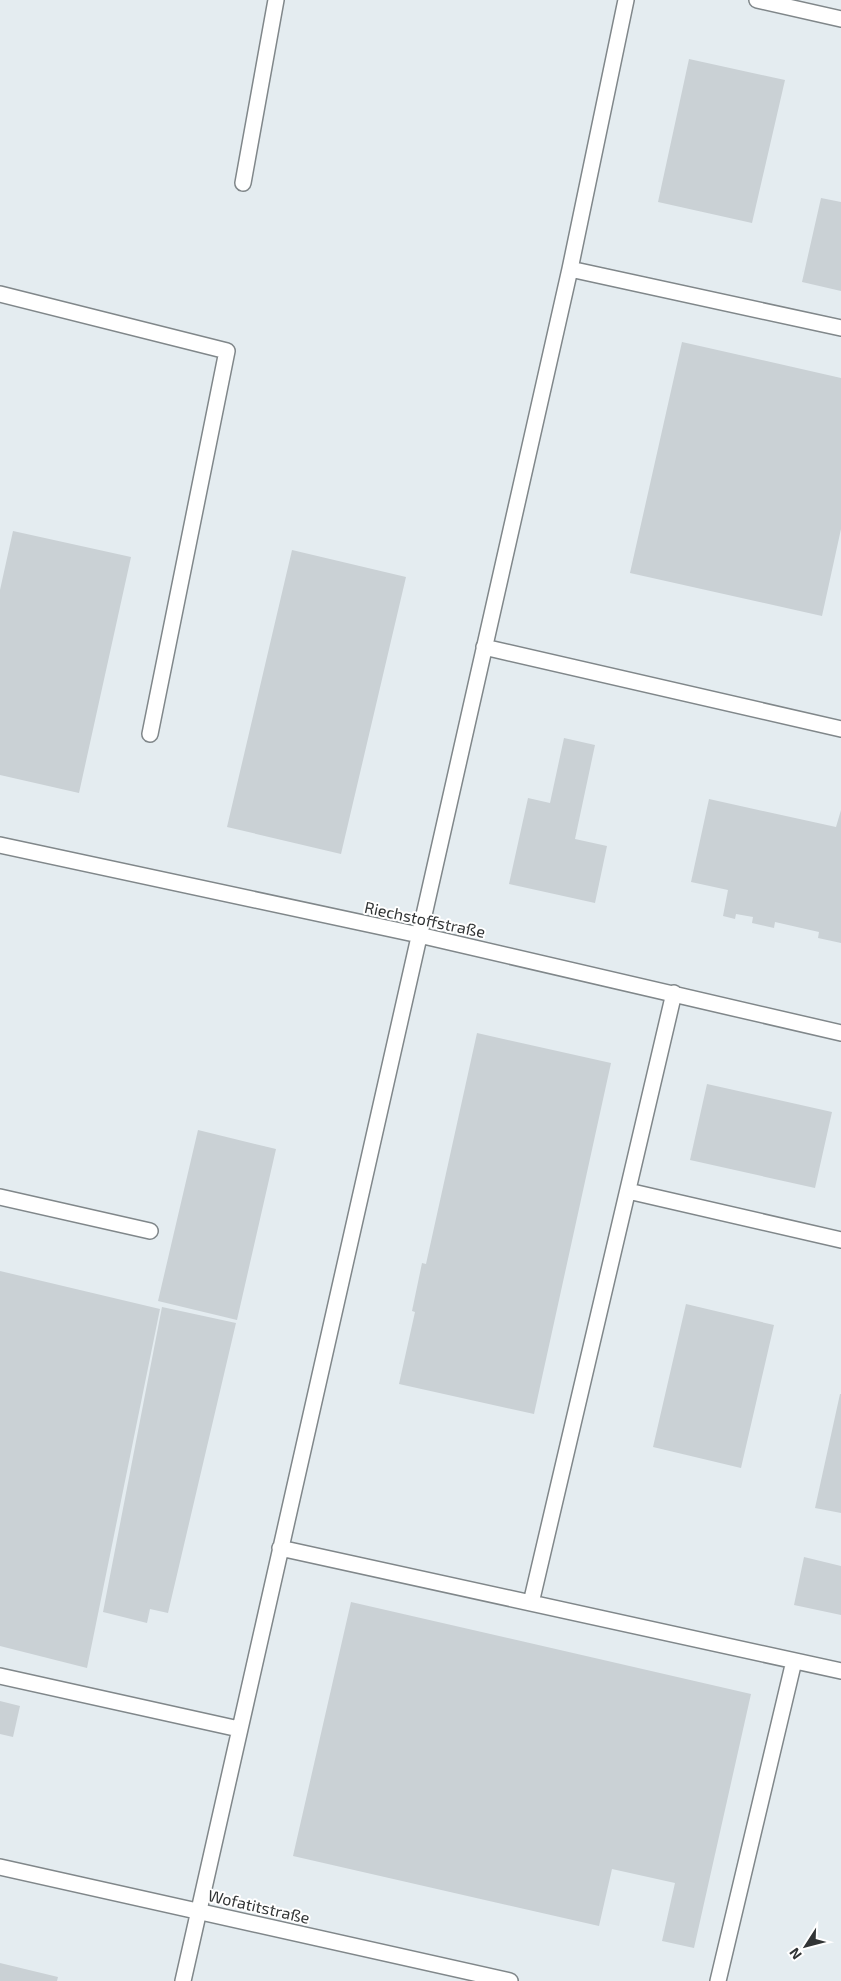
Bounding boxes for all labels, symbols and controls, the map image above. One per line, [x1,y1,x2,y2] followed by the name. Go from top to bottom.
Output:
[363,897,487,941] street label: Riechstoffstraße
[206,1885,312,1927] street label: Wofatitstraße
[781,1921,831,1971] north arrow
[785,1945,805,1963] text: N

